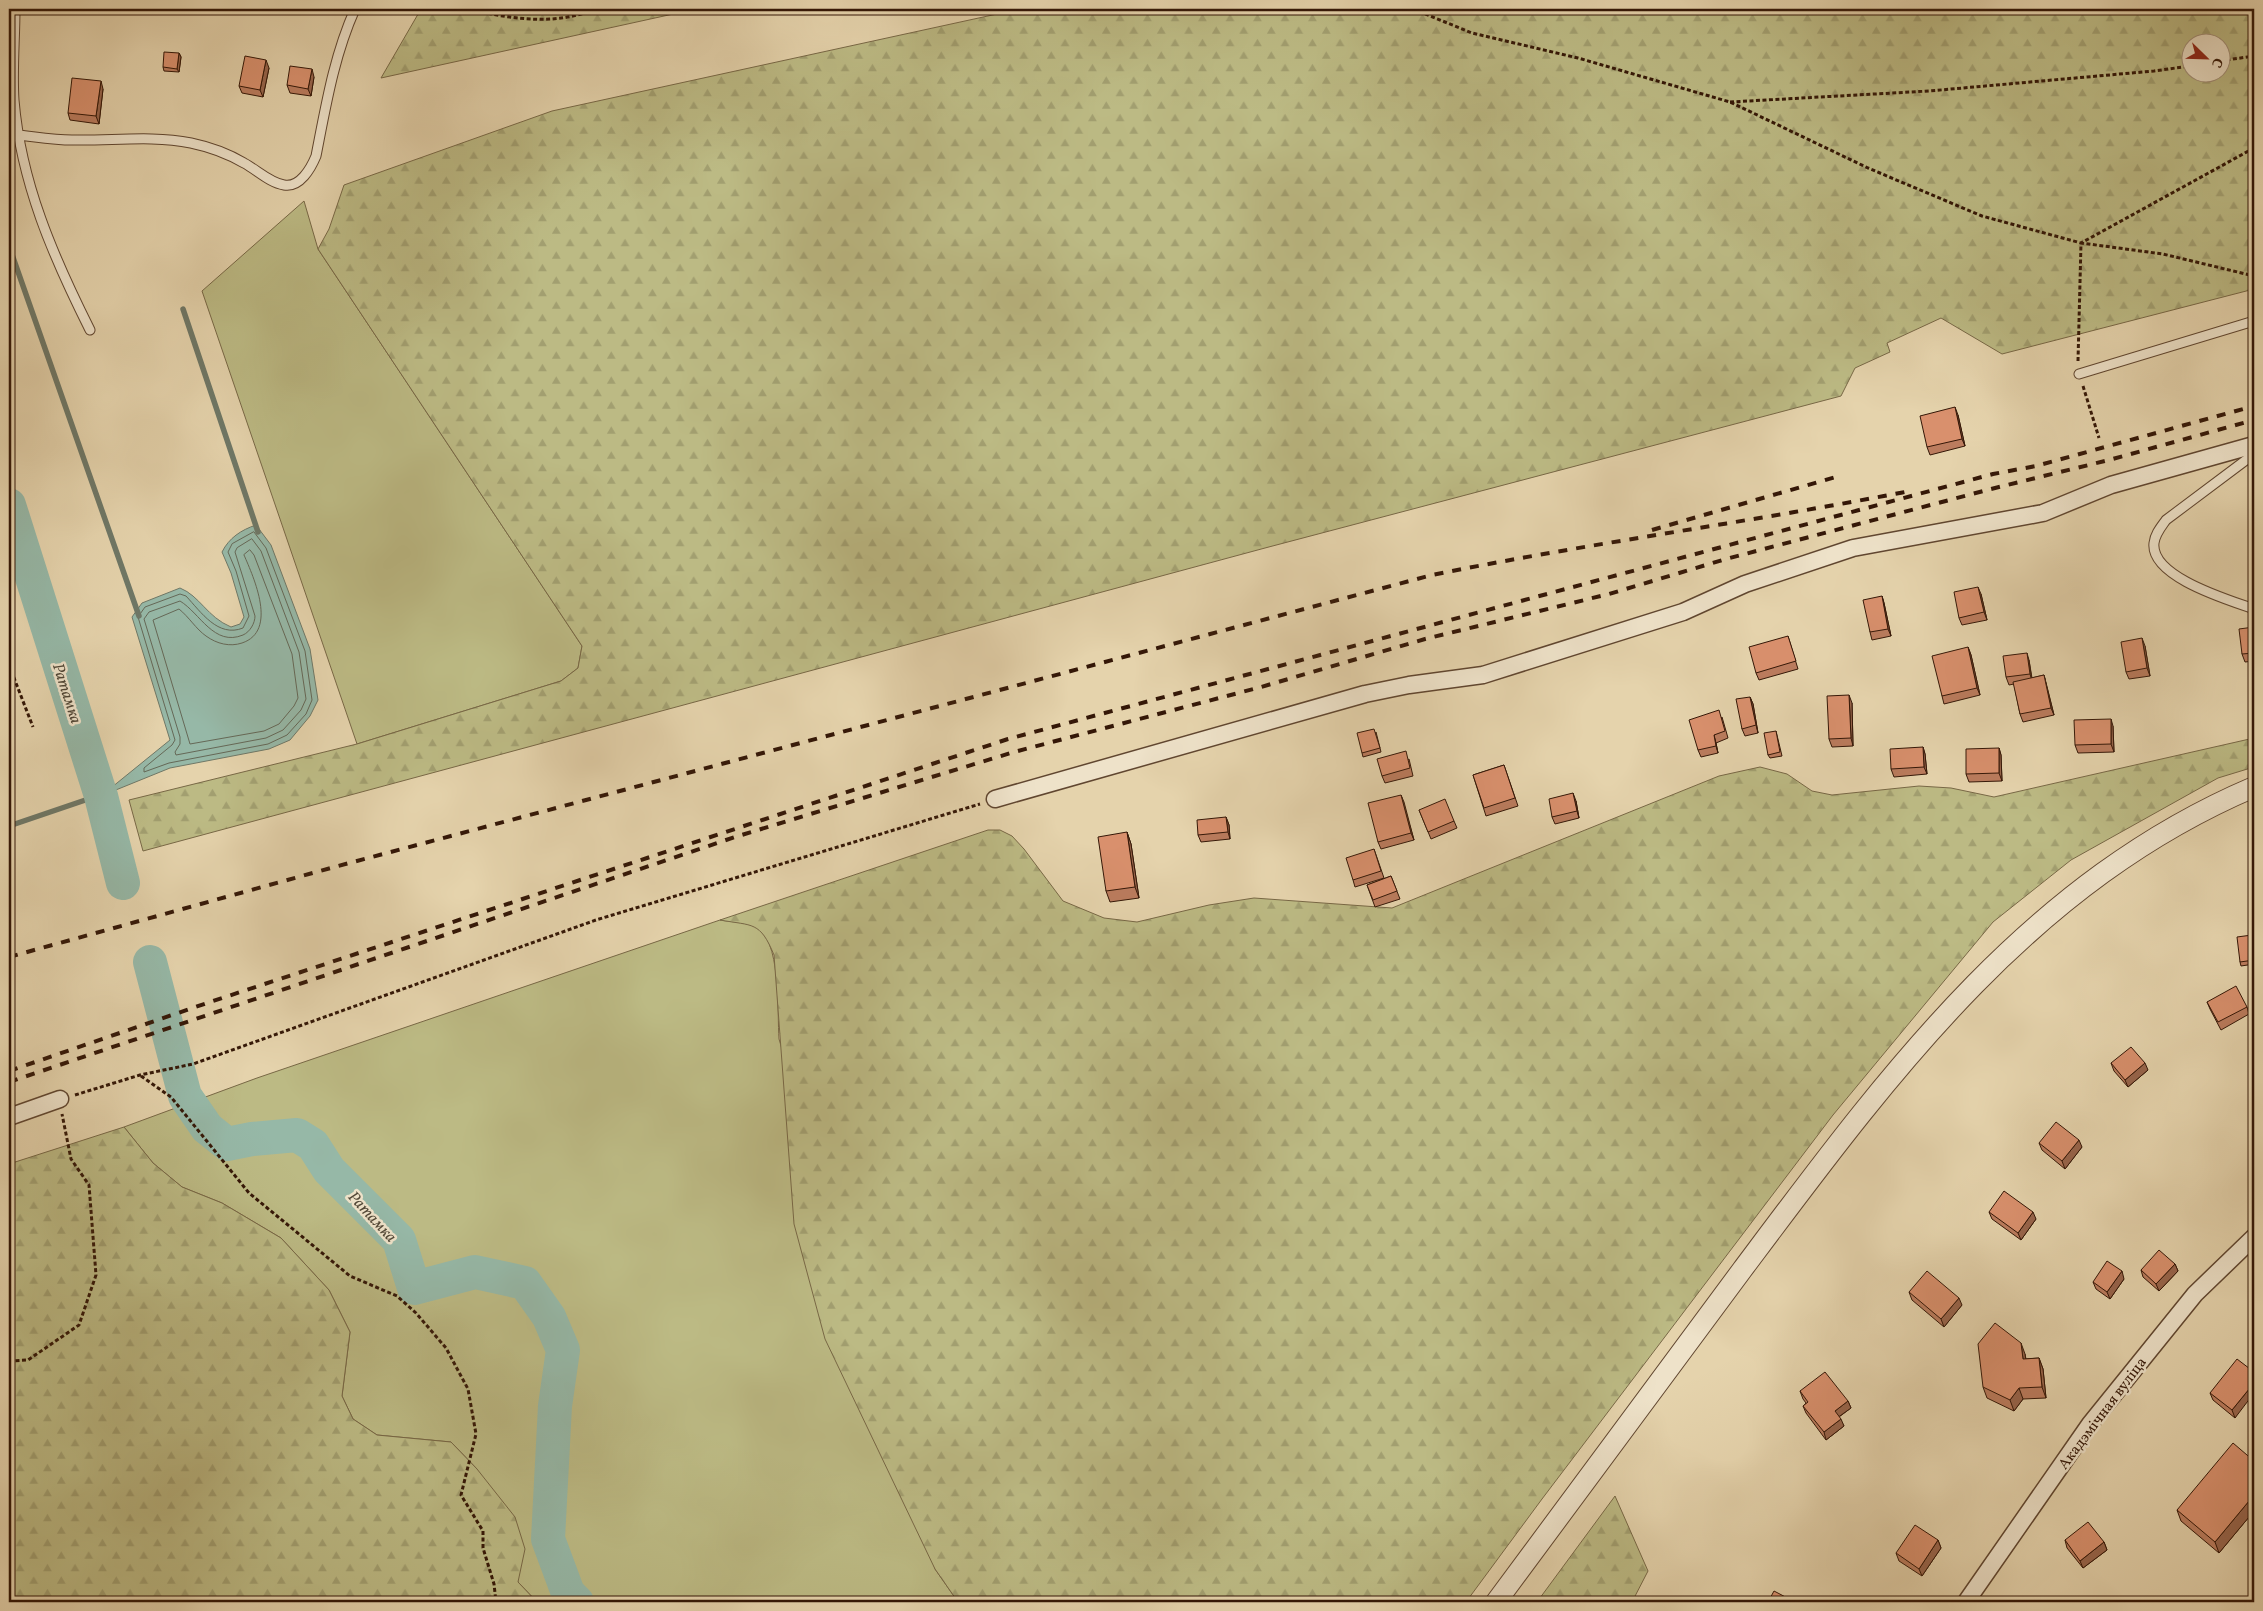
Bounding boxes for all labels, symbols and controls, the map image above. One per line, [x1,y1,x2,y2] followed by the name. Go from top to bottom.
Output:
[2180,32,2230,82] north arrow
[2206,55,2227,70] text: С
[46,660,86,727] water label: Ратамка
[342,1187,401,1248] water label: Ратамка
[2054,1353,2152,1474] street label: Акадэмічная вуліца

